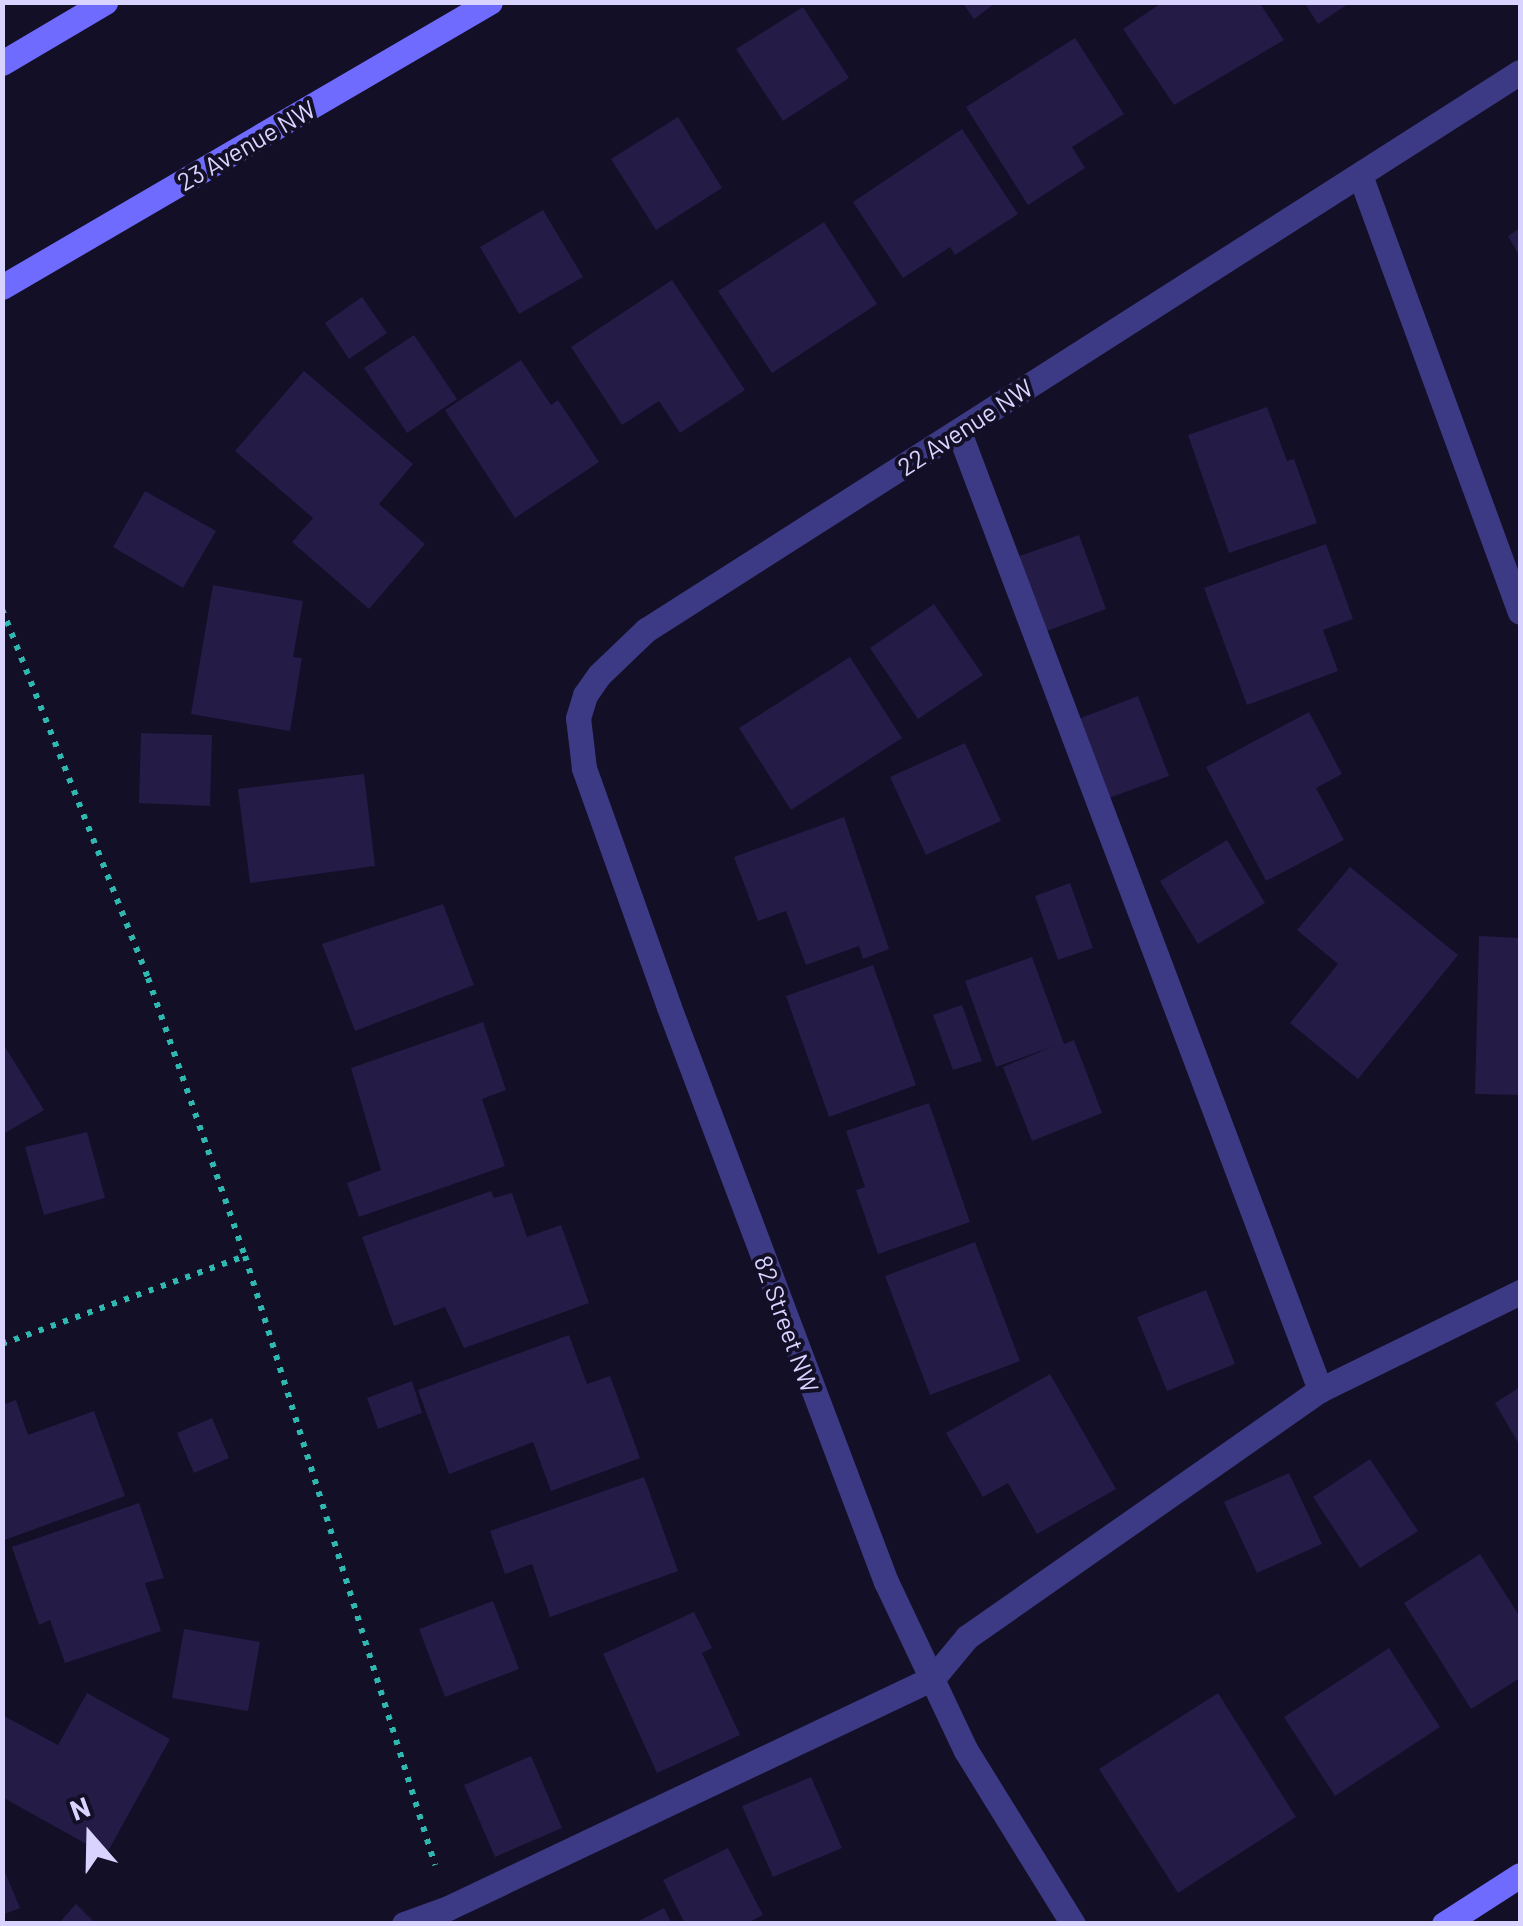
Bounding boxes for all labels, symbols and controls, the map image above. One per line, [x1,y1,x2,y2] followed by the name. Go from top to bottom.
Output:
[172,93,320,197] street label: 23 Avenue NW
[892,372,1038,482] street label: 22 Avenue NW
[748,1251,826,1397] street label: 82 Street NW
[40,1786,140,1886] north arrow
[65,1789,94,1827] text: N

